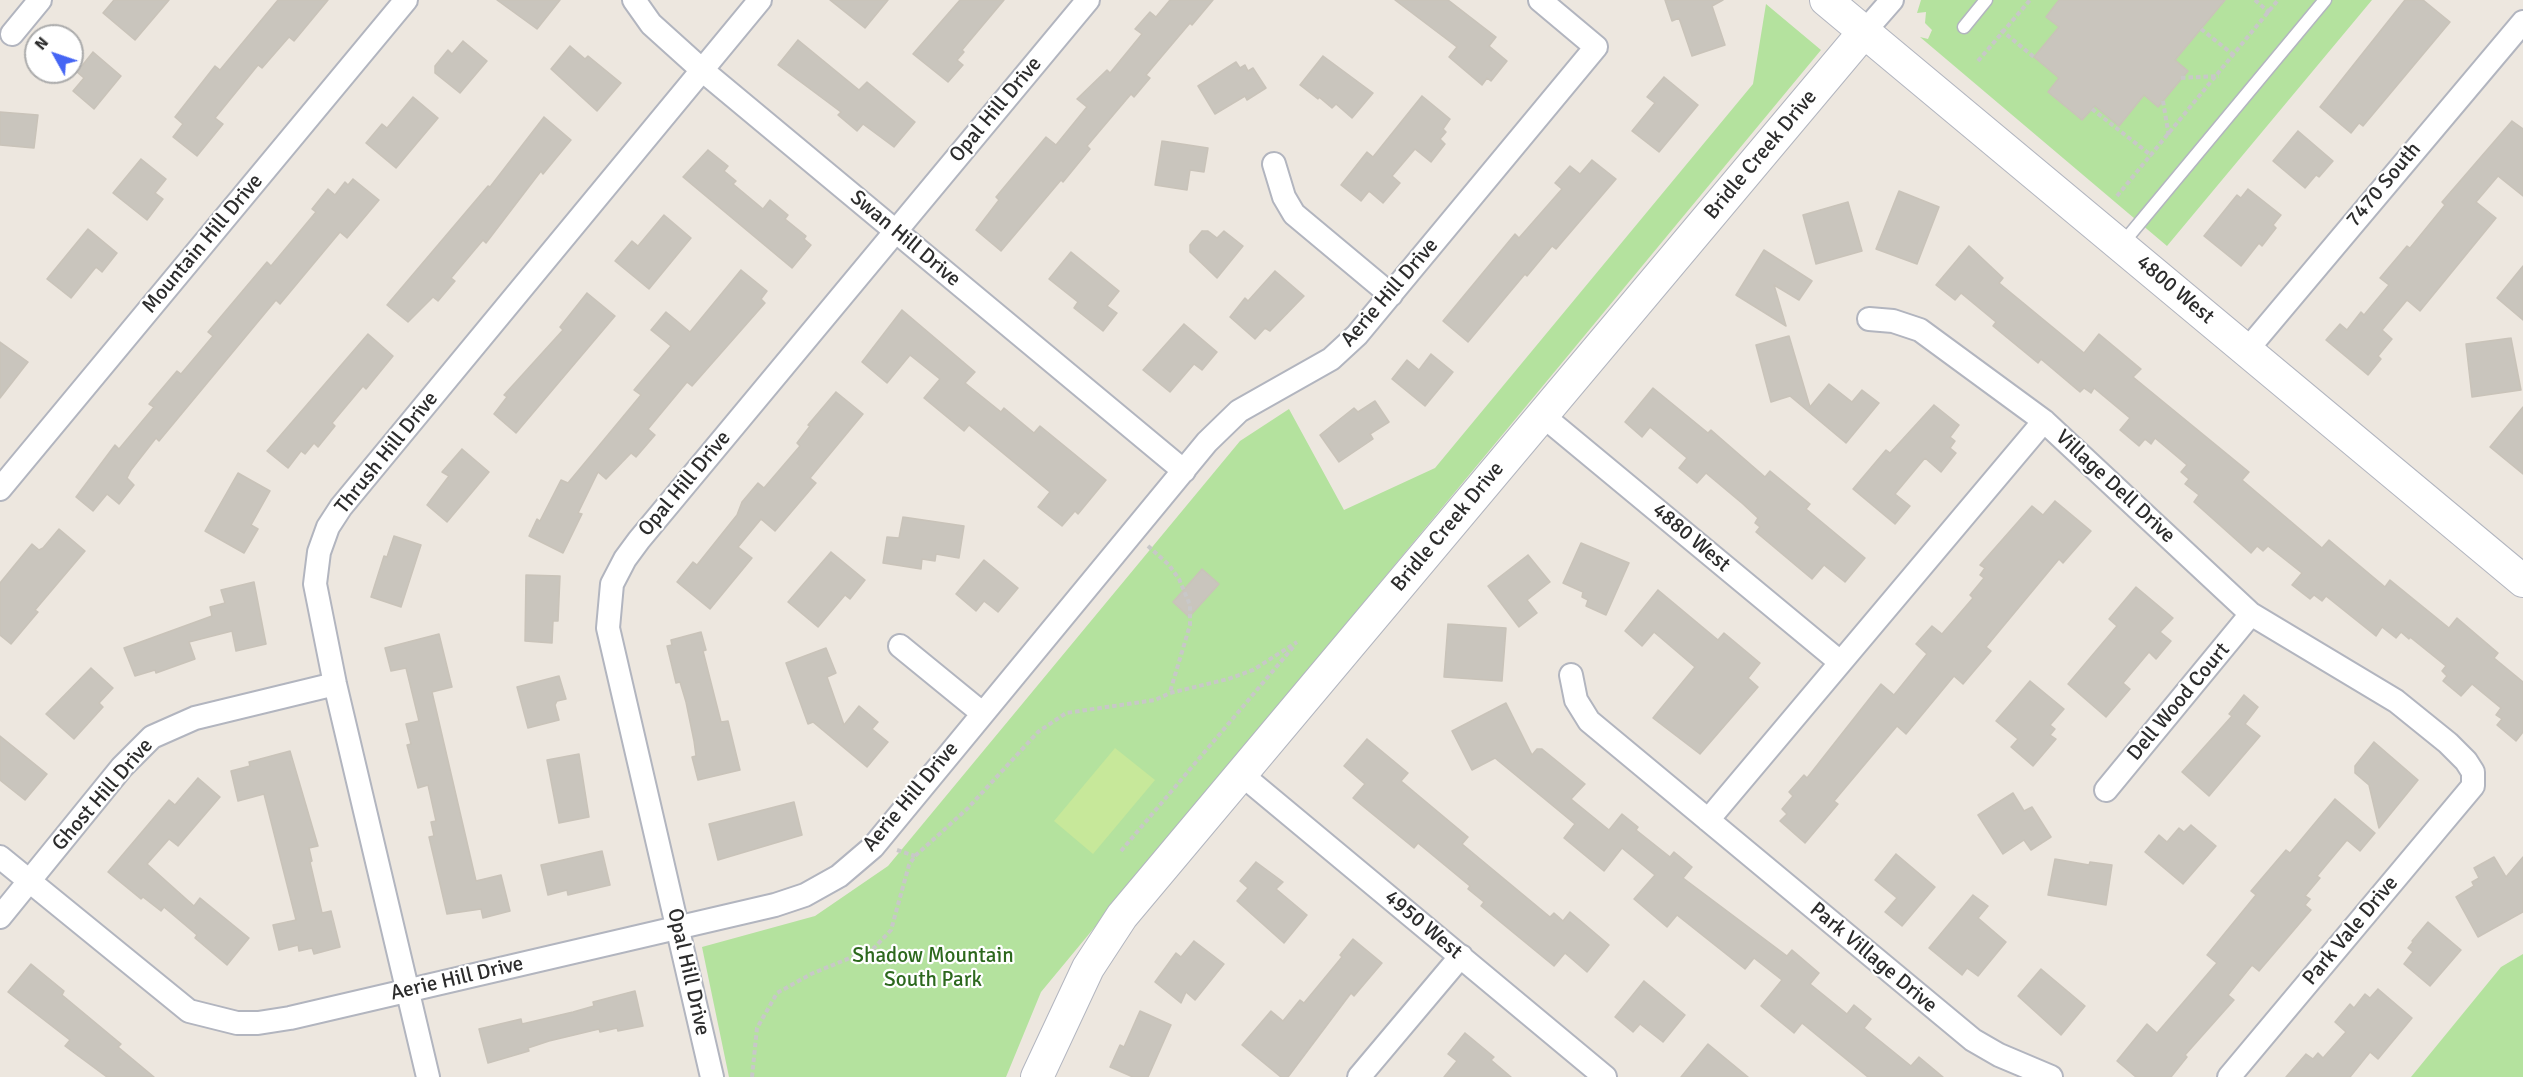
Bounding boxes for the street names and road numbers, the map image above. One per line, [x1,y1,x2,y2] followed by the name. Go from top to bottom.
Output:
[945,52,1047,168] street label: Opal Hill Drive
[1699,85,1823,225] street label: Bridle Creek Drive
[2341,138,2427,232] street label: 7470 South
[137,169,269,319] street label: Mountain Hill Drive
[845,185,965,293] street label: Swan Hill Drive
[1336,234,1444,352] street label: Aerie Hill Drive
[2131,250,2219,330] street label: 4800 West
[330,387,444,519] street label: Thrush Hill Drive
[2050,425,2180,549] street label: Village Dell Drive
[634,426,736,542] street label: Opal Hill Drive
[1386,457,1510,597] street label: Bridle Creek Drive
[1647,498,1735,578] street label: 4880 West
[2122,638,2236,766] street label: Dell Wood Court
[47,734,159,856] street label: Ghost Hill Drive
[858,737,964,857] street label: Aerie Hill Drive
[2298,871,2404,991] street label: Park Vale Drive
[1379,885,1467,965] street label: 4950 West
[1804,897,1942,1019] street label: Park Village Drive
[661,906,715,1038] street label: Opal Hill Drive
[388,951,526,1007] street label: Aerie Hill Drive

